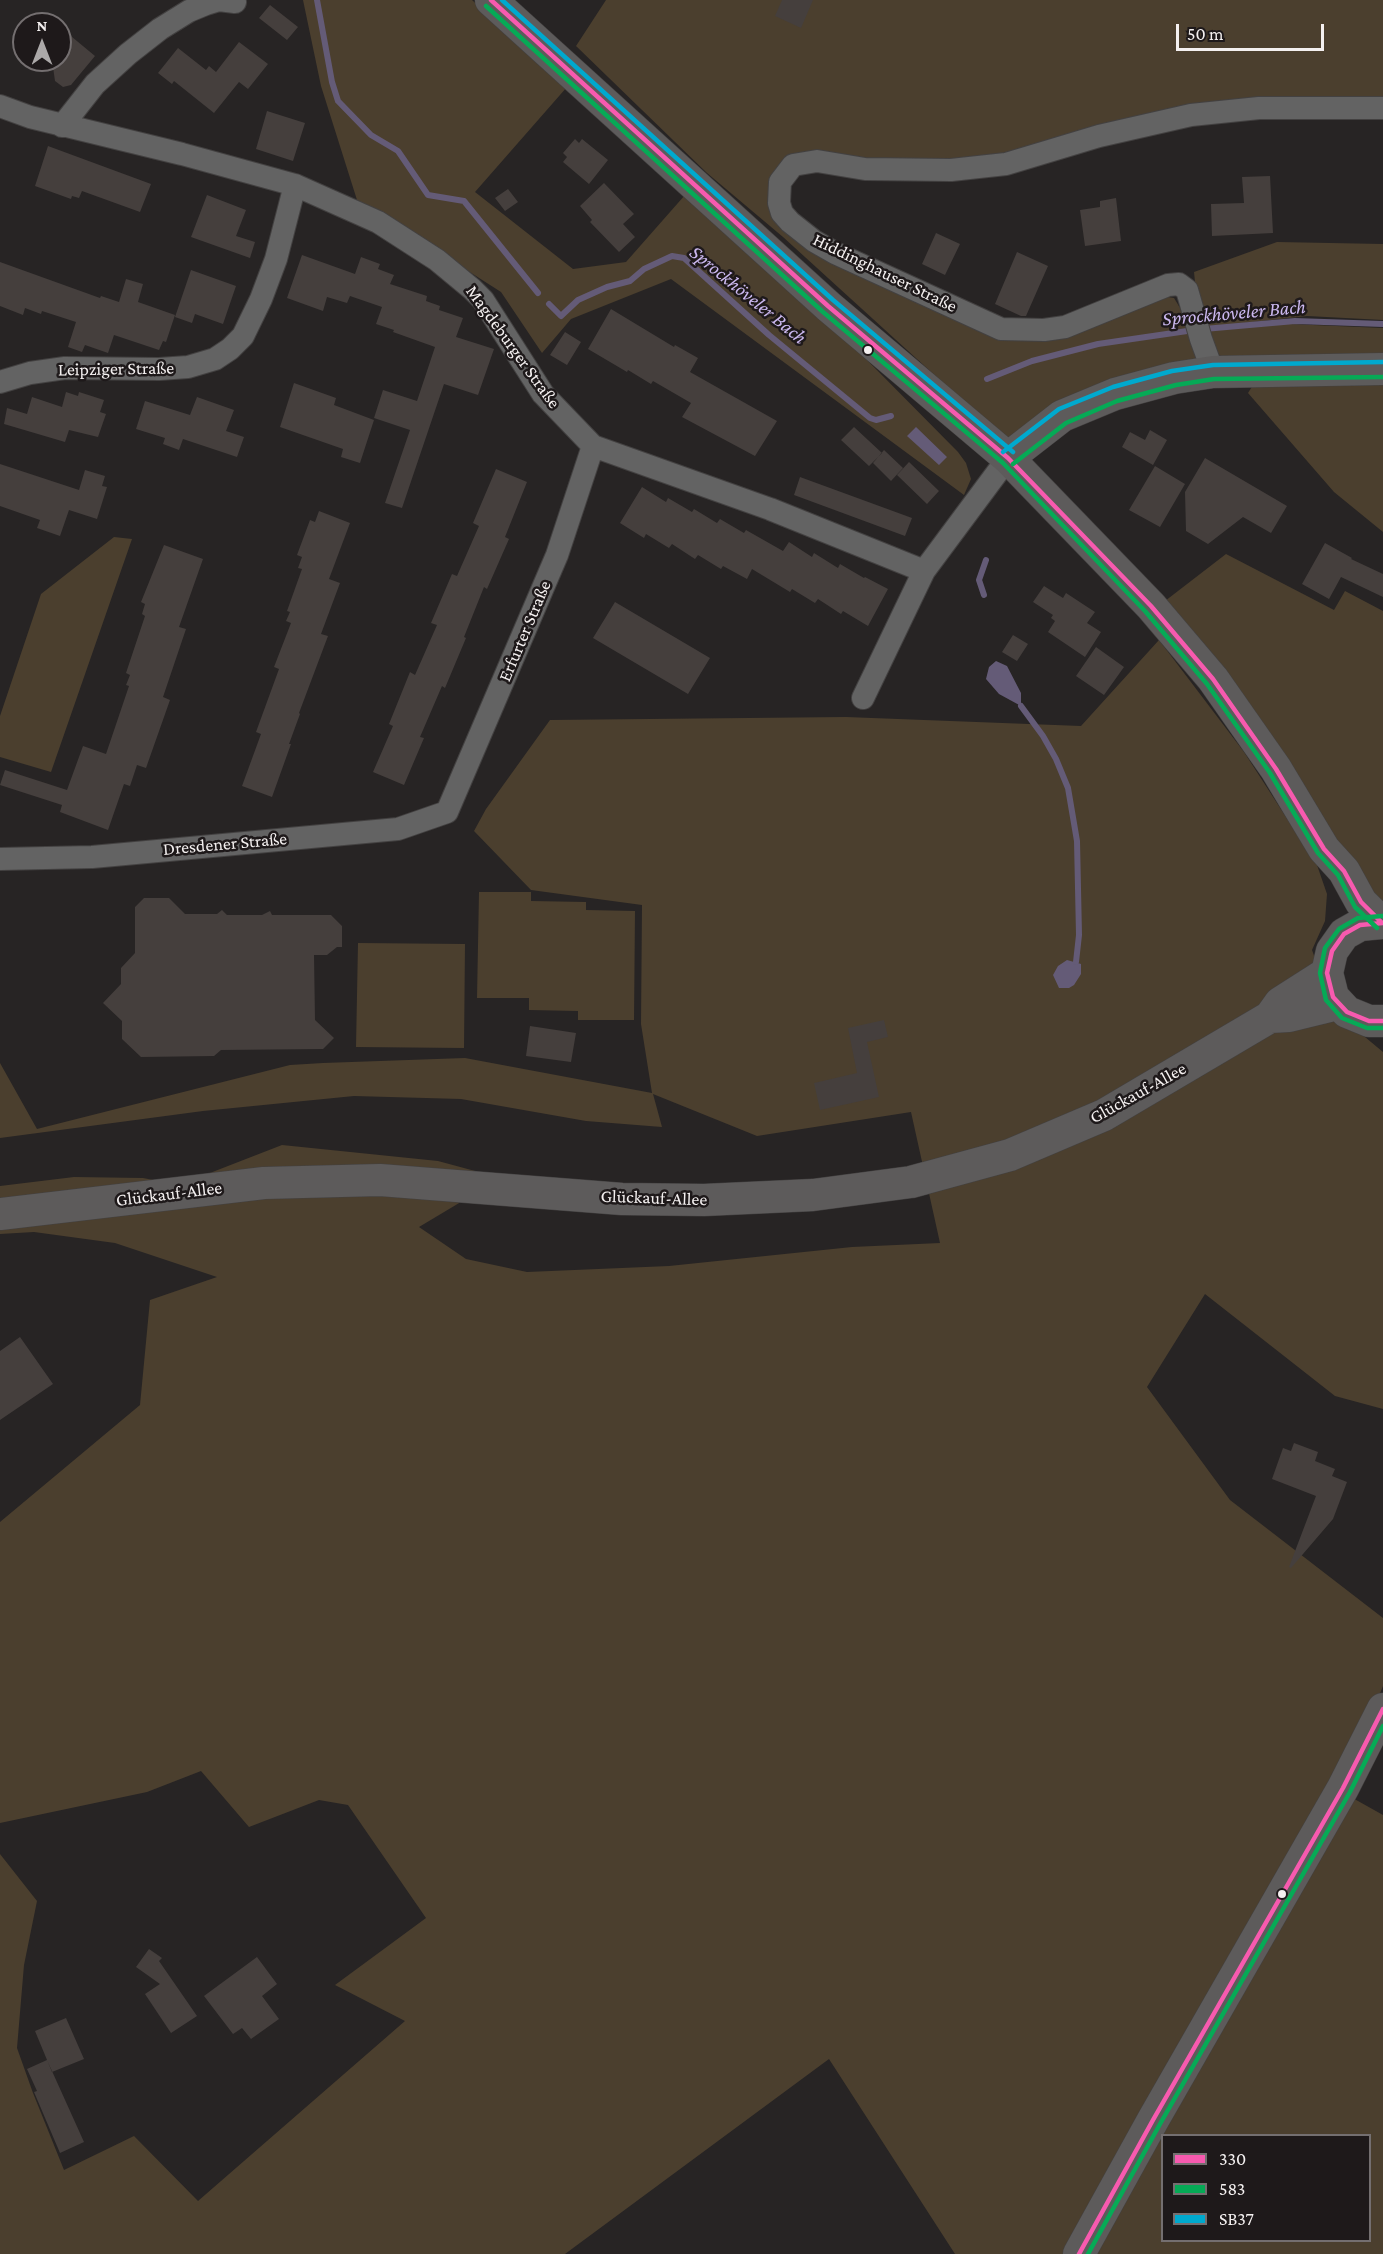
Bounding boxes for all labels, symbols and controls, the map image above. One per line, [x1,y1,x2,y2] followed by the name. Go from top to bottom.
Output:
[12,12,72,72] north arrow
[1179,12,1328,50] scale bar
[37,17,47,34] text: N
[1187,24,1224,44] text: 50 m
[809,229,961,317] street label: Hiddinghauser Straße
[685,240,811,350] water label: Sprockhöveler Bach
[461,281,565,413] street label: Magdeburger Straße
[1161,295,1307,331] water label: Sprockhöveler Bach
[862,344,874,356] unlabelled marker
[58,357,174,381] street label: Leipziger Straße
[494,577,556,685] street label: Erfurter Straße
[162,828,288,860] street label: Dresdener Straße
[1086,1058,1190,1128] street label: Glückauf-Allee
[115,1177,223,1211] street label: Glückauf-Allee
[600,1185,708,1211] street label: Glückauf-Allee
[1276,1888,1288,1900] unlabelled marker
[1161,2134,1371,2242] legend
[1219,2149,1246,2169] text: 330
[1219,2179,1245,2199] text: 583
[1219,2209,1254,2229] text: SB37

